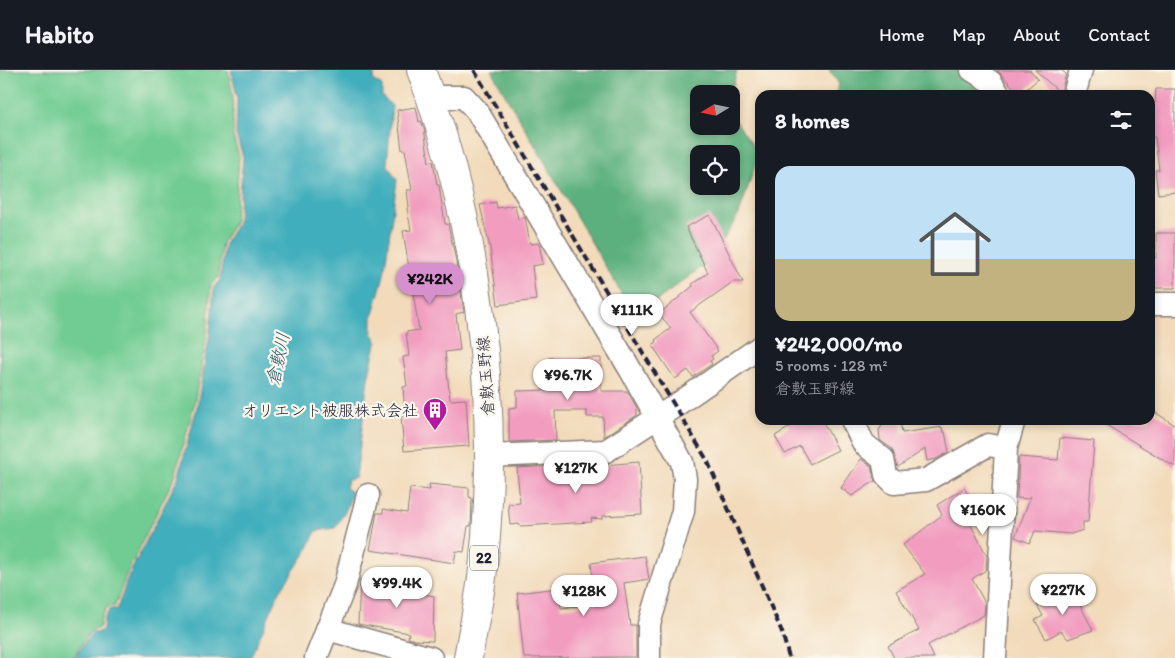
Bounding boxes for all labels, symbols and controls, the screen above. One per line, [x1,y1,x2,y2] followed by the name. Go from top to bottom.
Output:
[25,20,94,49] text: Habito
[879,24,925,46] text: Home
[953,24,986,46] text: Map
[1014,24,1060,46] text: About
[1088,24,1150,46] text: Contact
[690,85,740,135] north arrow
[690,85,740,195] map controls
[1107,106,1135,134] icon: filters
[775,108,850,133] text: 8 homes
[690,145,740,195] button: locate
[910,199,1000,289] icon: home
[395,262,465,305] pin: ¥242K
[407,269,453,288] text: ¥242K
[597,294,667,336] pin: ¥111K
[611,300,653,319] text: ¥111K
[262,330,294,388] water label: 倉敷川
[775,331,902,356] text: ¥242,000/mo
[473,335,498,417] street label: 倉敷玉野線
[775,356,887,375] text: 5 rooms · 128 m²
[527,358,609,401] pin: ¥96.7K
[544,365,592,384] text: ¥96.7K
[775,379,855,398] text: 倉敷玉野線
[422,397,448,431] building icon: オリエント被服株式会社
[242,401,418,420] place label: オリエント被服株式会社
[541,452,611,494] pin: ¥127K
[555,458,597,477] text: ¥127K
[948,494,1018,536] pin: ¥160K
[961,500,1005,519] text: ¥160K
[470,546,498,570] road number: 22
[356,566,438,609] pin: ¥99.4K
[372,573,422,592] text: ¥99.4K
[549,574,619,617] pin: ¥128K
[1028,574,1098,616] pin: ¥227K
[1041,580,1085,599] text: ¥227K
[562,581,606,600] text: ¥128K

